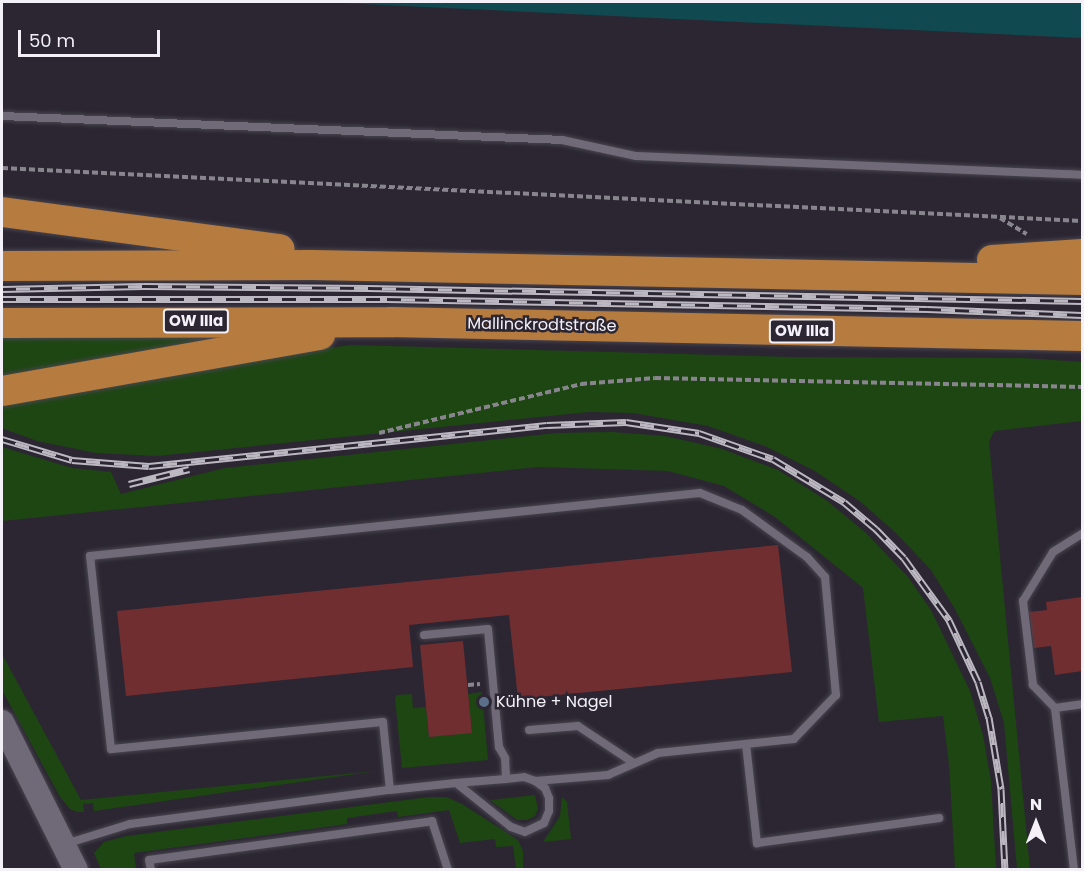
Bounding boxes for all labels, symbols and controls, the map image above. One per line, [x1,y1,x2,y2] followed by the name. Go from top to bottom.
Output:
[21,18,164,56] scale bar
[29,28,75,53] text: 50 m
[162,309,230,333] road number: OW IIIa
[467,314,617,336] street label: Mallinckrodtstraße
[768,319,836,343] road number: OW IIIa
[496,692,612,712] place label: Kühne + Nagel
[477,695,491,709] marker: Kühne + Nagel
[1006,793,1066,853] north arrow
[1030,793,1042,816] text: N

